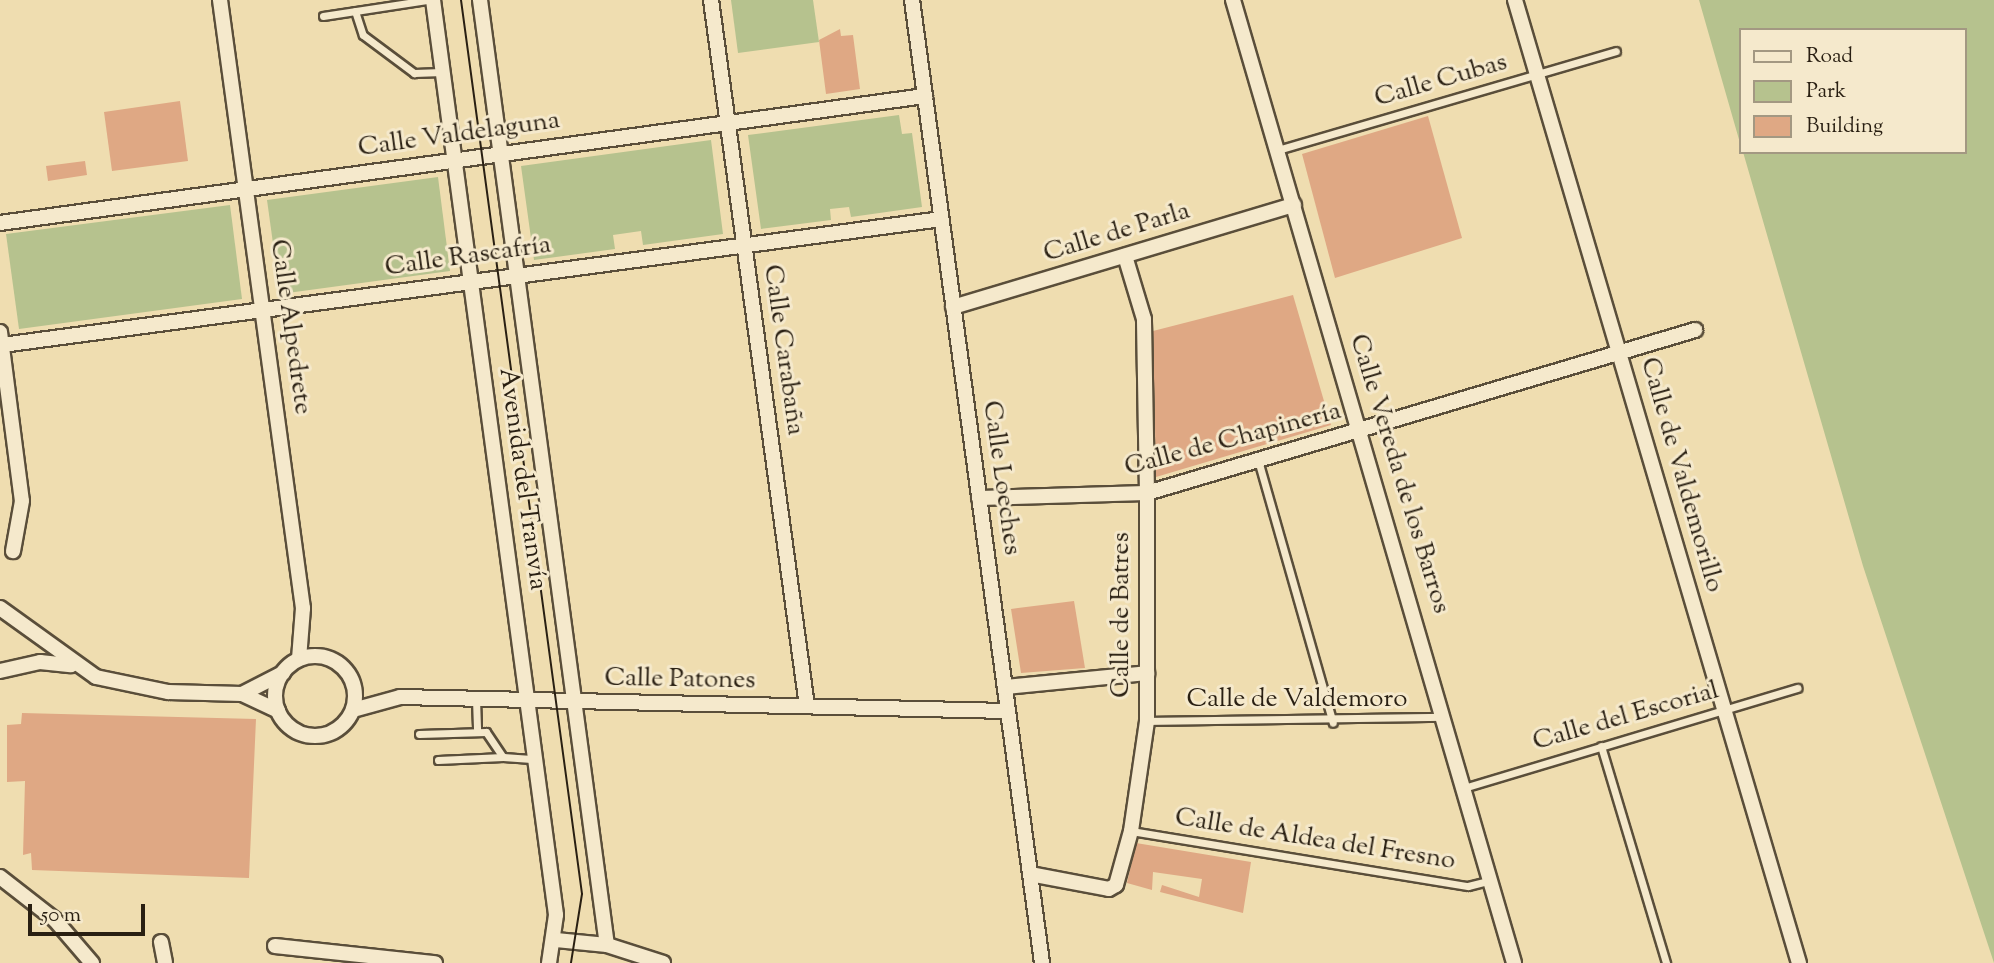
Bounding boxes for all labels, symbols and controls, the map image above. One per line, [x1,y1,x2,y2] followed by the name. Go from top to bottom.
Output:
[1738,28,1966,154] legend
[1806,42,1853,72] text: Road
[1371,47,1511,115] street label: Calle Cubas
[1806,77,1846,107] text: Park
[356,105,562,165] street label: Calle Valdelaguna
[1806,112,1883,142] text: Building
[1040,196,1194,270] street label: Calle de Parla
[383,230,553,284] street label: Calle Rascafría
[262,238,318,416] street label: Calle Alpedrete
[756,263,810,437] street label: Calle Carabaña
[1342,331,1456,617] street label: Calle Vereda de los Barros
[1633,354,1729,596] street label: Calle de Valdemorillo
[491,366,553,592] street label: Avenida del Tranvía
[1121,396,1345,484] street label: Calle de Chapinería
[975,399,1027,557] street label: Calle Loeches
[1106,532,1138,698] street label: Calle de Batres
[604,663,756,697] street label: Calle Patones
[1529,676,1723,758] street label: Calle del Escorial
[1187,684,1407,716] street label: Calle de Valdemoro
[1173,802,1457,878] street label: Calle de Aldea del Fresno
[32,890,149,934] scale bar
[41,901,81,931] text: 50 m

